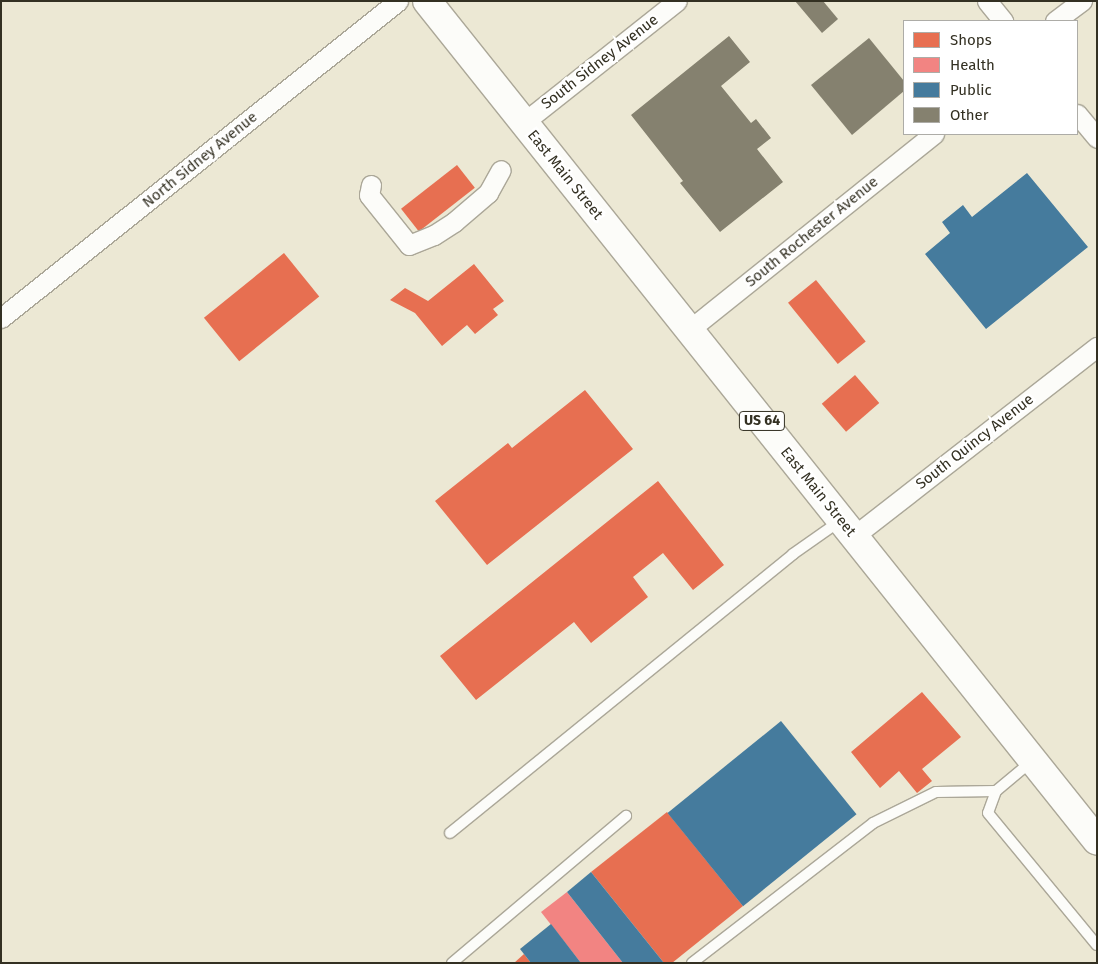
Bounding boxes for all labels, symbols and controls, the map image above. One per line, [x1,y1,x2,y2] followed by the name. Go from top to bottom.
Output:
[538,11,662,113] street label: South Sidney Avenue
[903,20,1078,135] legend
[950,31,992,49] text: Shops
[950,56,995,74] text: Health
[950,81,992,99] text: Public
[950,106,989,124] text: Other
[139,108,261,212] street label: North Sidney Avenue
[523,127,607,223] street label: East Main Street
[742,173,882,291] street label: South Rochester Avenue
[913,390,1037,494] street label: South Quincy Avenue
[738,410,786,432] road number: US 64
[776,444,860,540] street label: East Main Street

